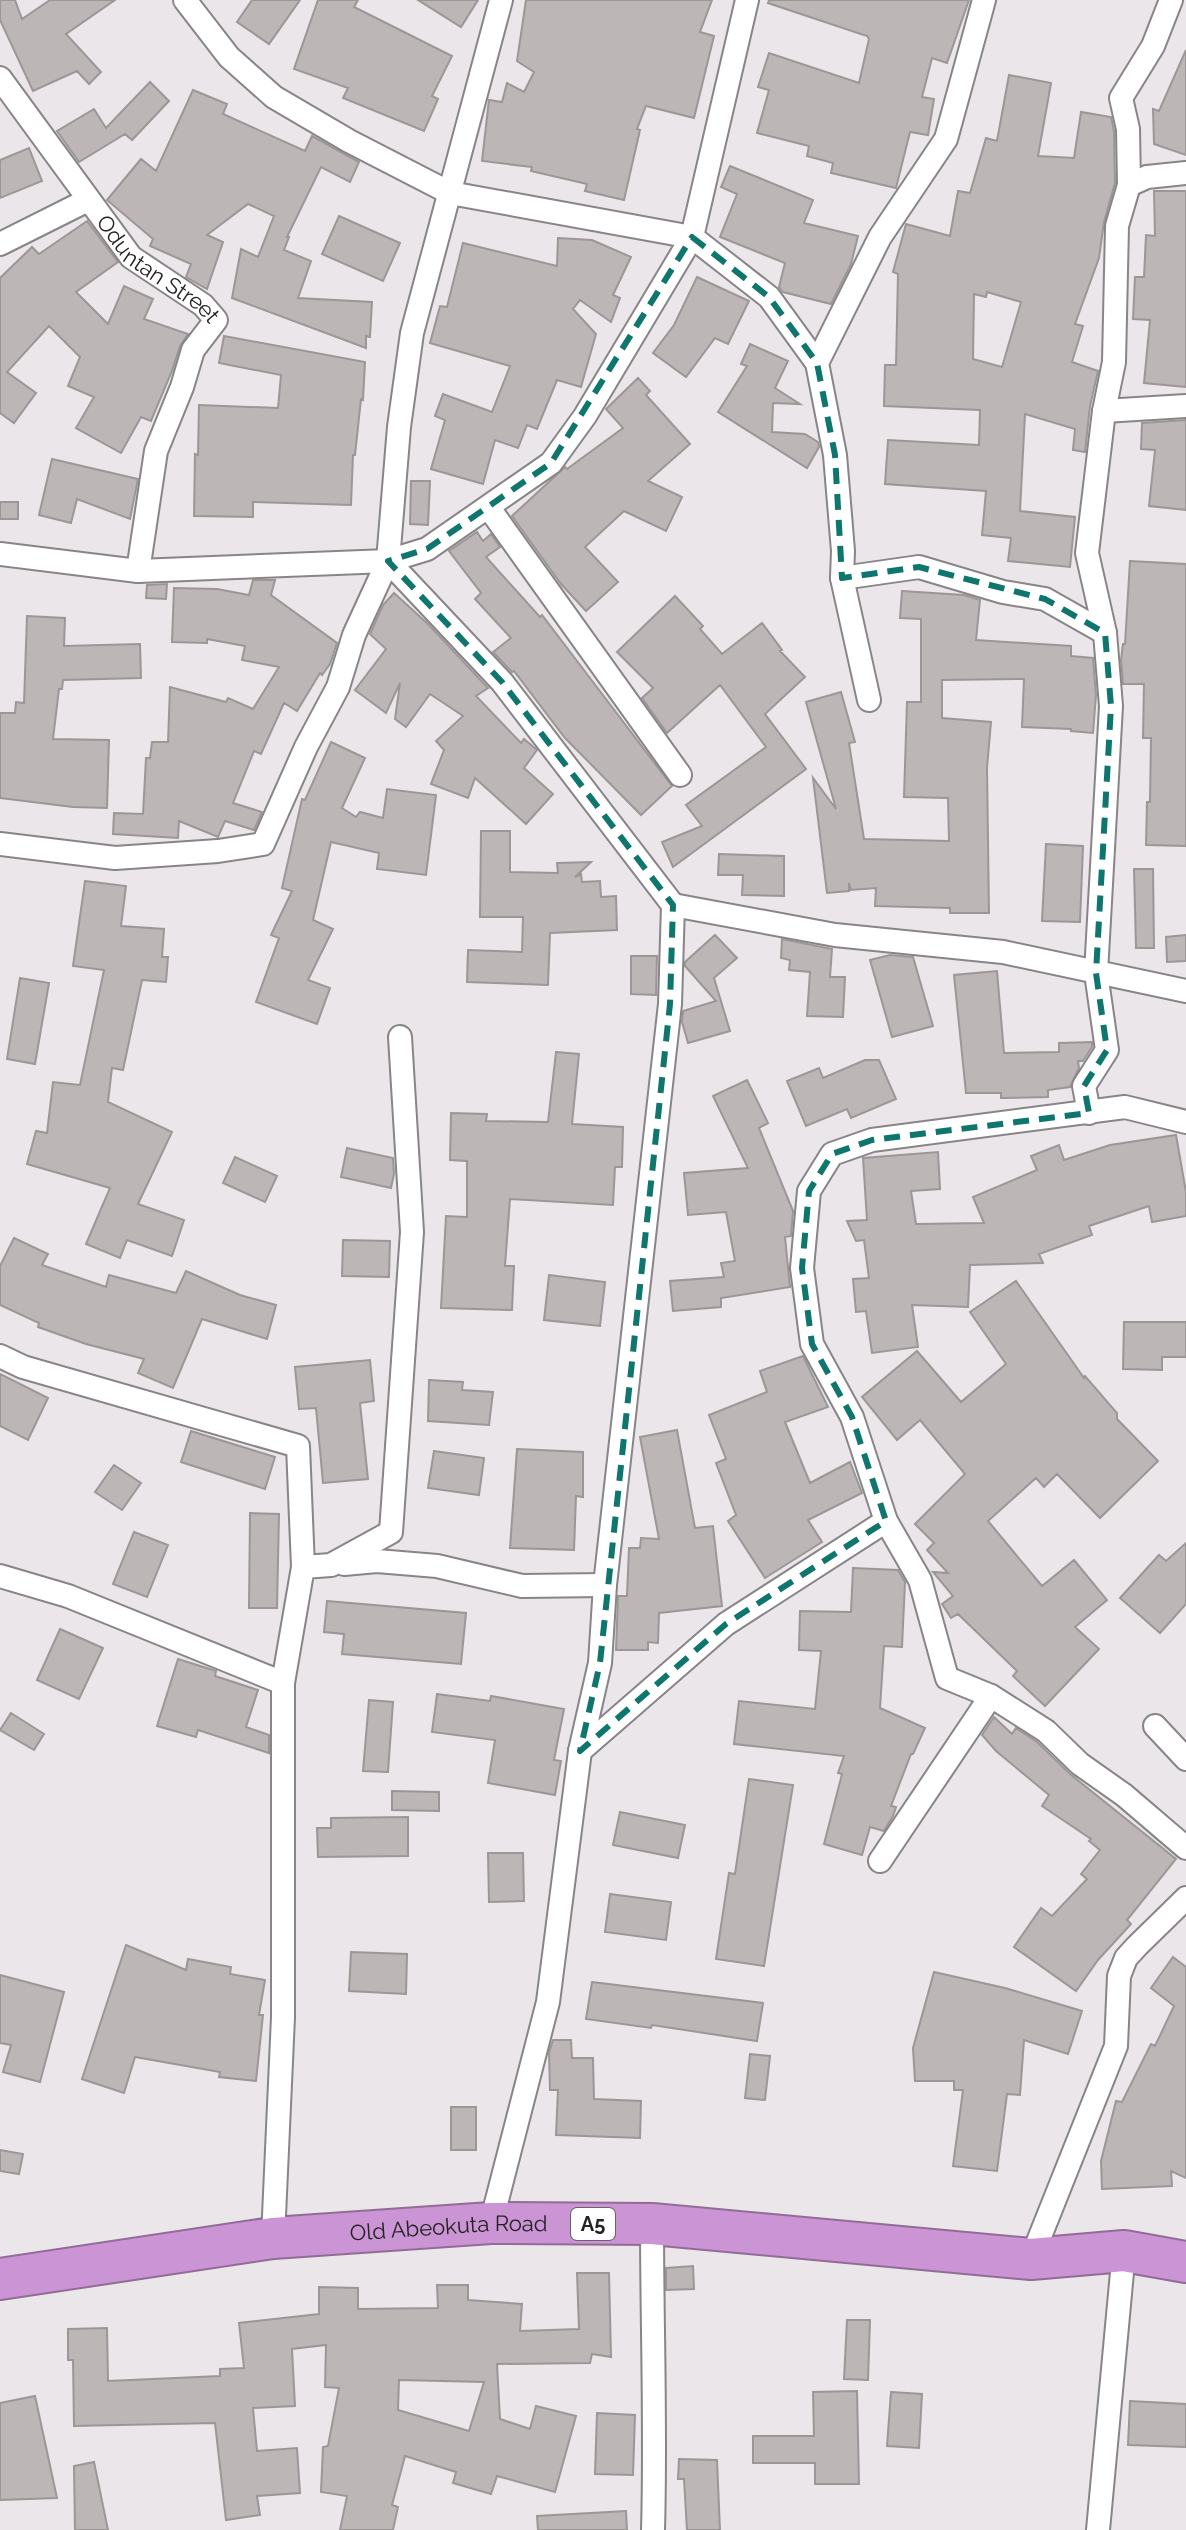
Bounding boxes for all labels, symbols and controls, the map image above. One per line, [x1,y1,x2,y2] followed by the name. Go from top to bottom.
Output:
[91,210,226,328] street label: Oduntan Street
[571,2208,615,2240] road number: A5
[349,2210,548,2246] street label: Old Abeokuta Road

